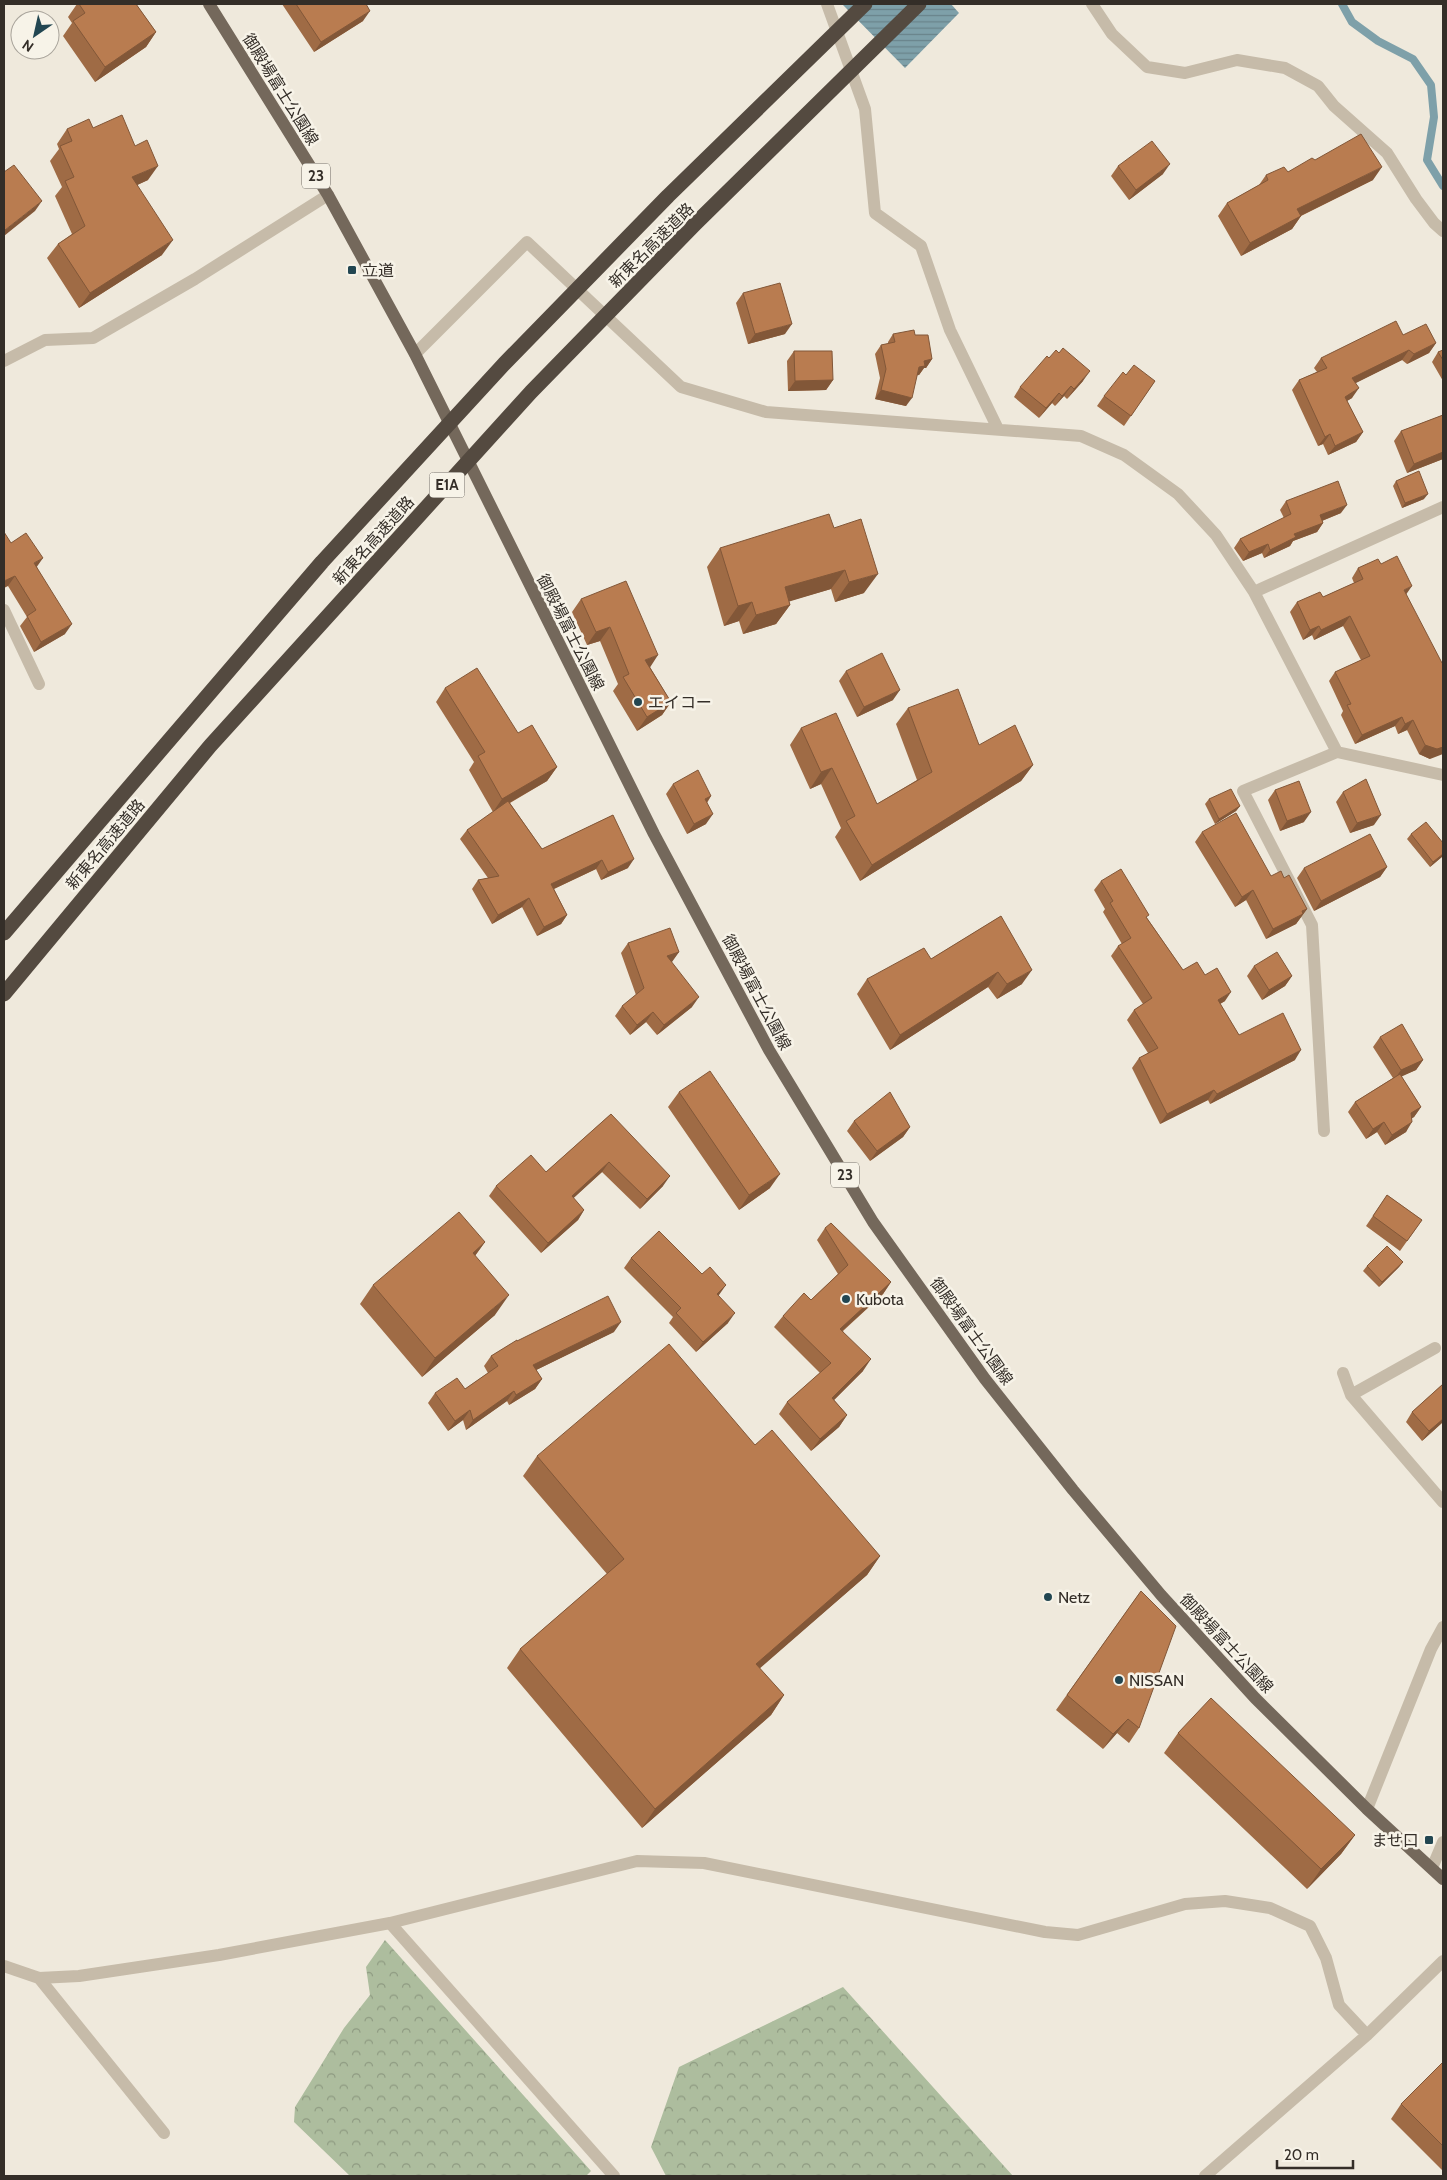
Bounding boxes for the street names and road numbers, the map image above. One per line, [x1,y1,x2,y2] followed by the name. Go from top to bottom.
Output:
[239,30,323,149] street label: 御殿場富士公園線
[302,164,330,188] road number: 23
[605,199,698,292] street label: 新東名高速道路
[430,472,464,498] road number: E1A
[329,492,418,588] street label: 新東名高速道路
[533,571,608,694] street label: 御殿場富士公園線
[62,795,149,893] street label: 新東名高速道路
[718,931,795,1053] street label: 御殿場富士公園線
[831,1162,859,1188] road number: 23
[926,1274,1017,1389] street label: 御殿場富士公園線
[1176,1590,1277,1697] street label: 御殿場富士公園線

